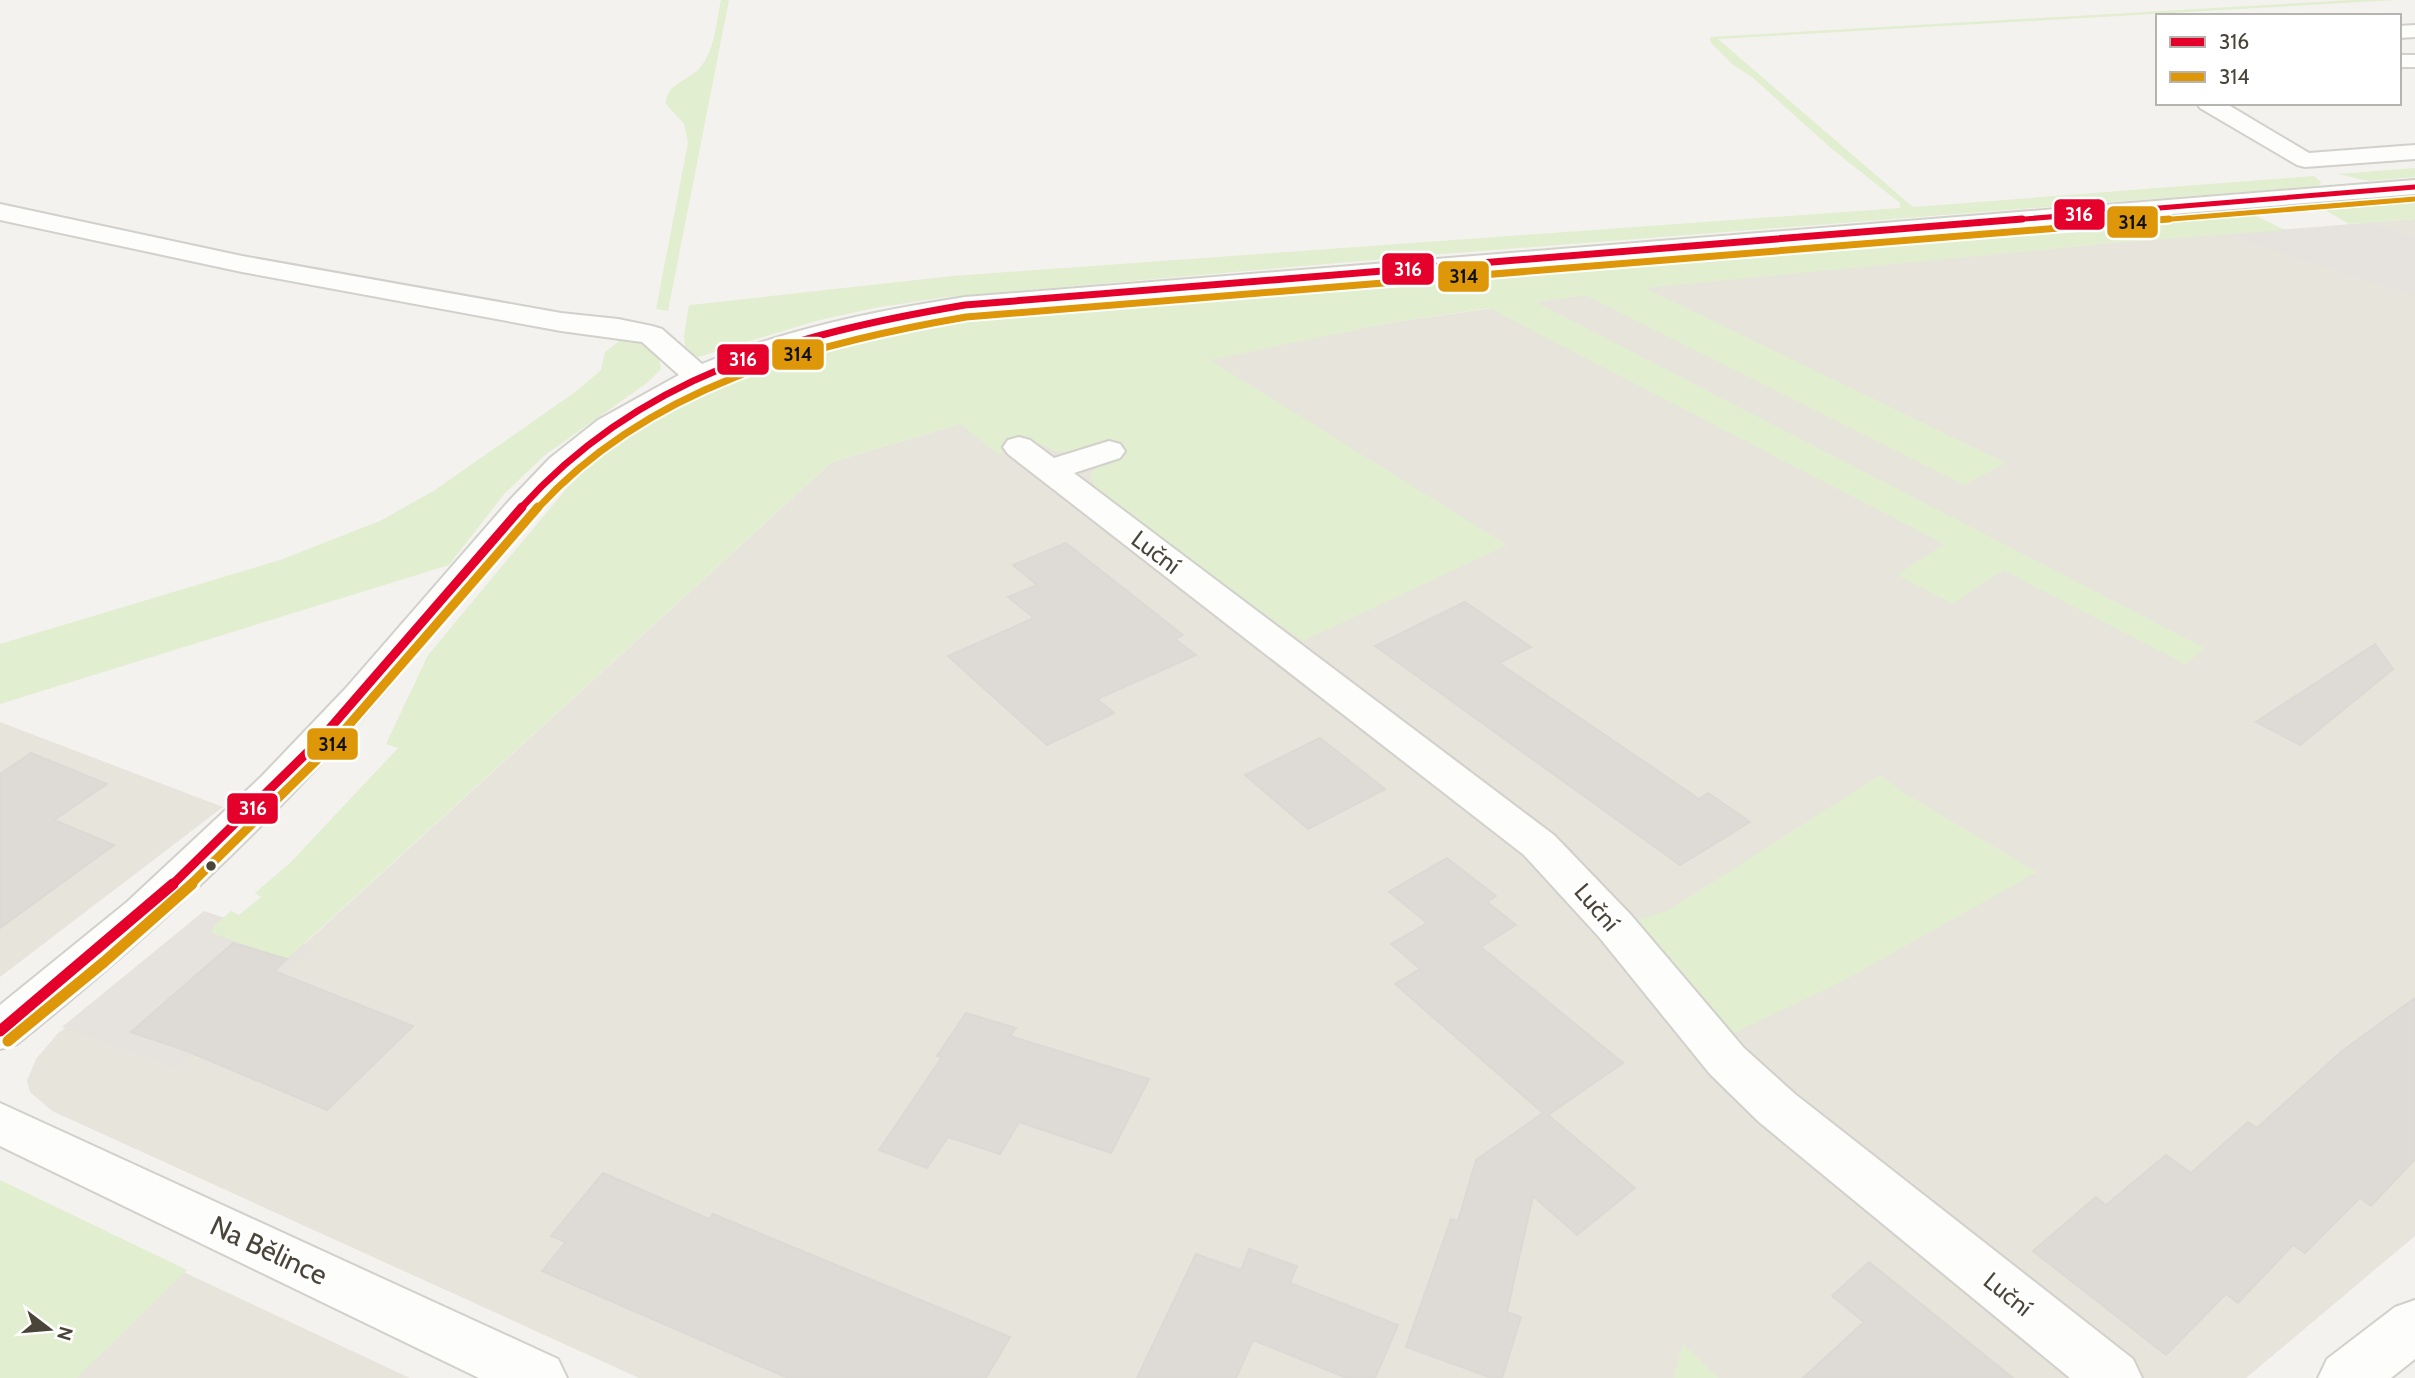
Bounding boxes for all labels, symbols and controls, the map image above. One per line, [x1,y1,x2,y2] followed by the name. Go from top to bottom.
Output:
[2156,14,2401,105] legend
[2219,29,2249,54] text: 316
[2219,64,2249,89] text: 314
[2053,198,2106,231] line badge: 316
[2065,203,2093,226] text: 316
[2106,205,2159,239] line badge: 314
[2118,211,2148,234] text: 314
[1381,252,1435,286] line badge: 316
[1394,258,1422,281] text: 316
[1437,260,1490,293] line badge: 314
[1449,265,1479,288] text: 314
[771,338,825,371] line badge: 314
[716,343,770,376] line badge: 316
[783,343,813,366] text: 314
[729,348,757,371] text: 316
[1126,524,1186,580] street label: Luční
[306,727,359,761] line badge: 314
[318,733,348,756] text: 314
[226,792,279,825] line badge: 316
[239,797,267,820] text: 316
[204,859,218,873] unlabelled marker
[1568,877,1626,937] street label: Luční
[205,1208,333,1292] street label: Na Bělince
[1978,1266,2038,1322] street label: Luční
[14,1294,84,1364] north arrow
[52,1324,78,1343] text: N

